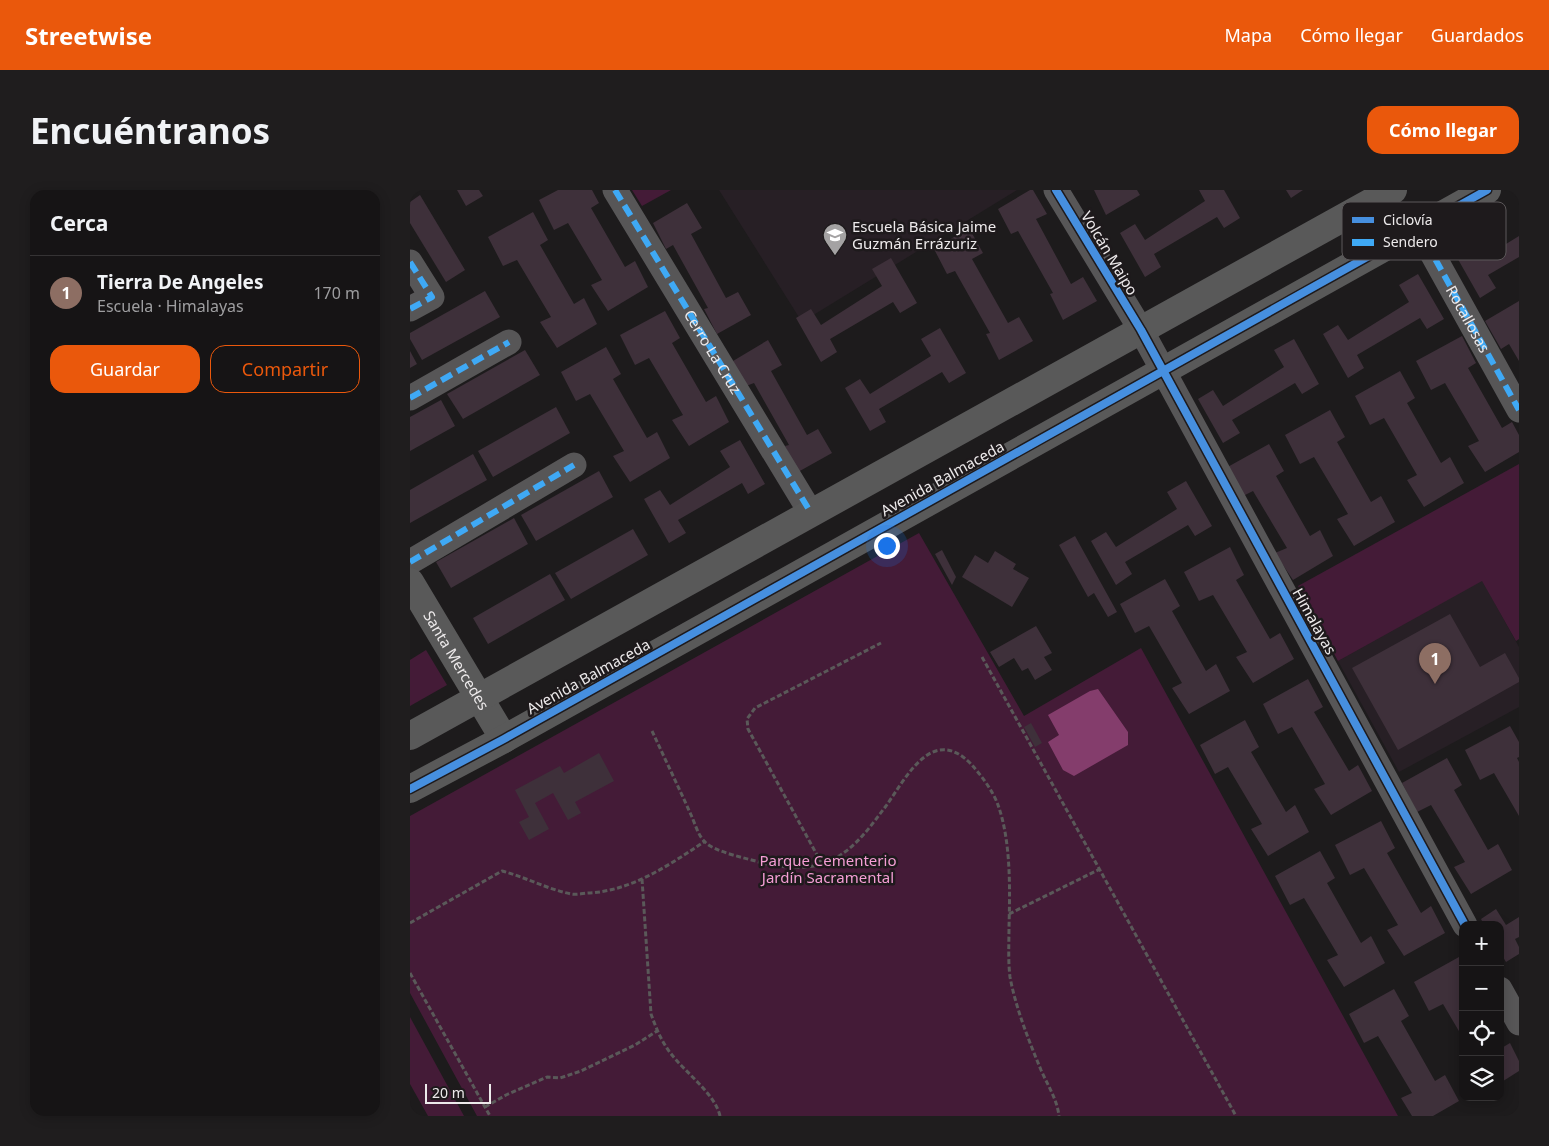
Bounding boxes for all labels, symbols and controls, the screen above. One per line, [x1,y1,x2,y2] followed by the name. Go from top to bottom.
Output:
[25,19,152,52] text: Streetwise
[1225,23,1272,47] text: Mapa
[1300,23,1403,47] text: Cómo llegar
[1431,23,1524,47] text: Guardados
[1367,106,1519,154] button: Cómo llegar
[30,107,270,154] text: Encuéntranos
[1342,202,1506,260] legend
[1077,207,1143,299] street label: Volcán Maipo
[50,209,108,237] text: Cerca
[1383,210,1433,229] text: Ciclovía
[852,216,996,253] place label: Escuela Básica Jaime Guzmán Errázuriz
[822,222,848,256] school or university icon: Escuela Básica Jaime Guzmán Errázuriz
[1383,232,1438,251] text: Sendero
[97,269,264,295] text: Tierra De Angeles
[61,282,71,304] text: 1
[313,282,360,304] text: 170 m
[1442,282,1495,356] street label: Rocallosas
[97,295,244,317] text: Escuela · Himalayas
[680,306,746,397] street label: Cerro La Cruz
[50,345,200,393] button: Guardar
[210,345,360,393] button: Compartir
[877,436,1007,520] street label: Avenida Balmaceda
[874,533,900,559] your location
[1289,584,1341,658] street label: Himalayas
[419,607,494,713] street label: Santa Mercedes
[523,634,653,718] street label: Avenida Balmaceda
[1419,643,1451,684] pin: 1
[760,850,896,887] park label: Parque Cementerio Jardín Sacramental
[1459,921,1504,1101] map controls
[1459,921,1504,966] button: +
[1459,966,1504,1011] button: −
[1459,1011,1504,1056] button: locate
[1459,1056,1504,1101] button: layers
[425,1081,491,1104] scale bar
[432,1083,465,1102] text: 20 m

